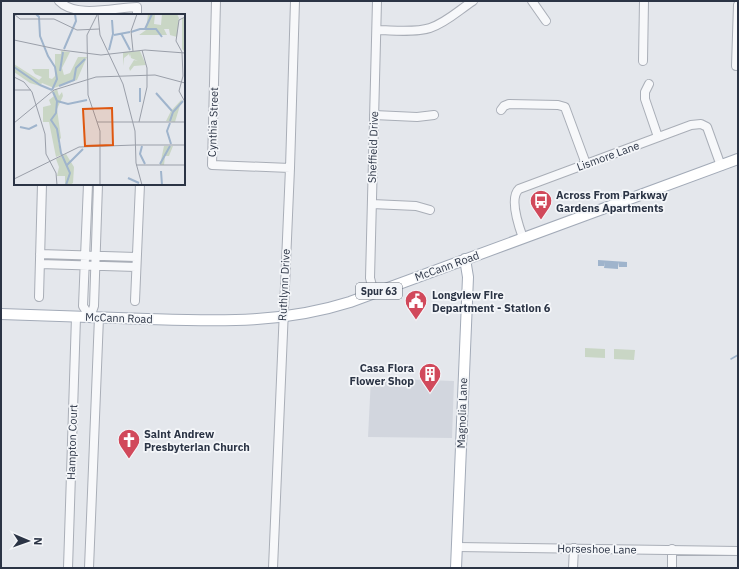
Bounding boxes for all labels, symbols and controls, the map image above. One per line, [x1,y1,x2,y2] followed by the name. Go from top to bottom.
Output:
[14,14,185,185] inset map
[205,87,221,157] street label: Cynthia Street
[365,111,381,183] street label: Sheffield Drive
[575,138,641,174] street label: Lismore Lane
[528,188,554,221] bus stop icon: Across From Parkway Gardens Apartments
[556,188,668,215] place label: Across From Parkway Gardens Apartments
[275,248,293,322] street label: Ruthlynn Drive
[413,248,481,284] street label: McCann Road
[356,283,402,299] road number: Spur 63
[403,288,429,321] public building icon: Longview Fire Department - Station 6
[432,288,551,315] place label: Longview Fire Department - Station 6
[85,310,153,326] street label: McCann Road
[349,361,414,388] place label: Casa Flora Flower Shop
[417,361,443,394] building icon: Casa Flora Flower Shop
[454,377,470,449] street label: Magnolia Lane
[64,404,80,480] street label: Hampton Court
[116,427,142,460] church icon: Saint Andrew Presbyterian Church
[144,427,250,454] place label: Saint Andrew Presbyterian Church
[8,521,48,561] north arrow
[31,537,45,546] text: N
[557,541,637,557] street label: Horseshoe Lane

